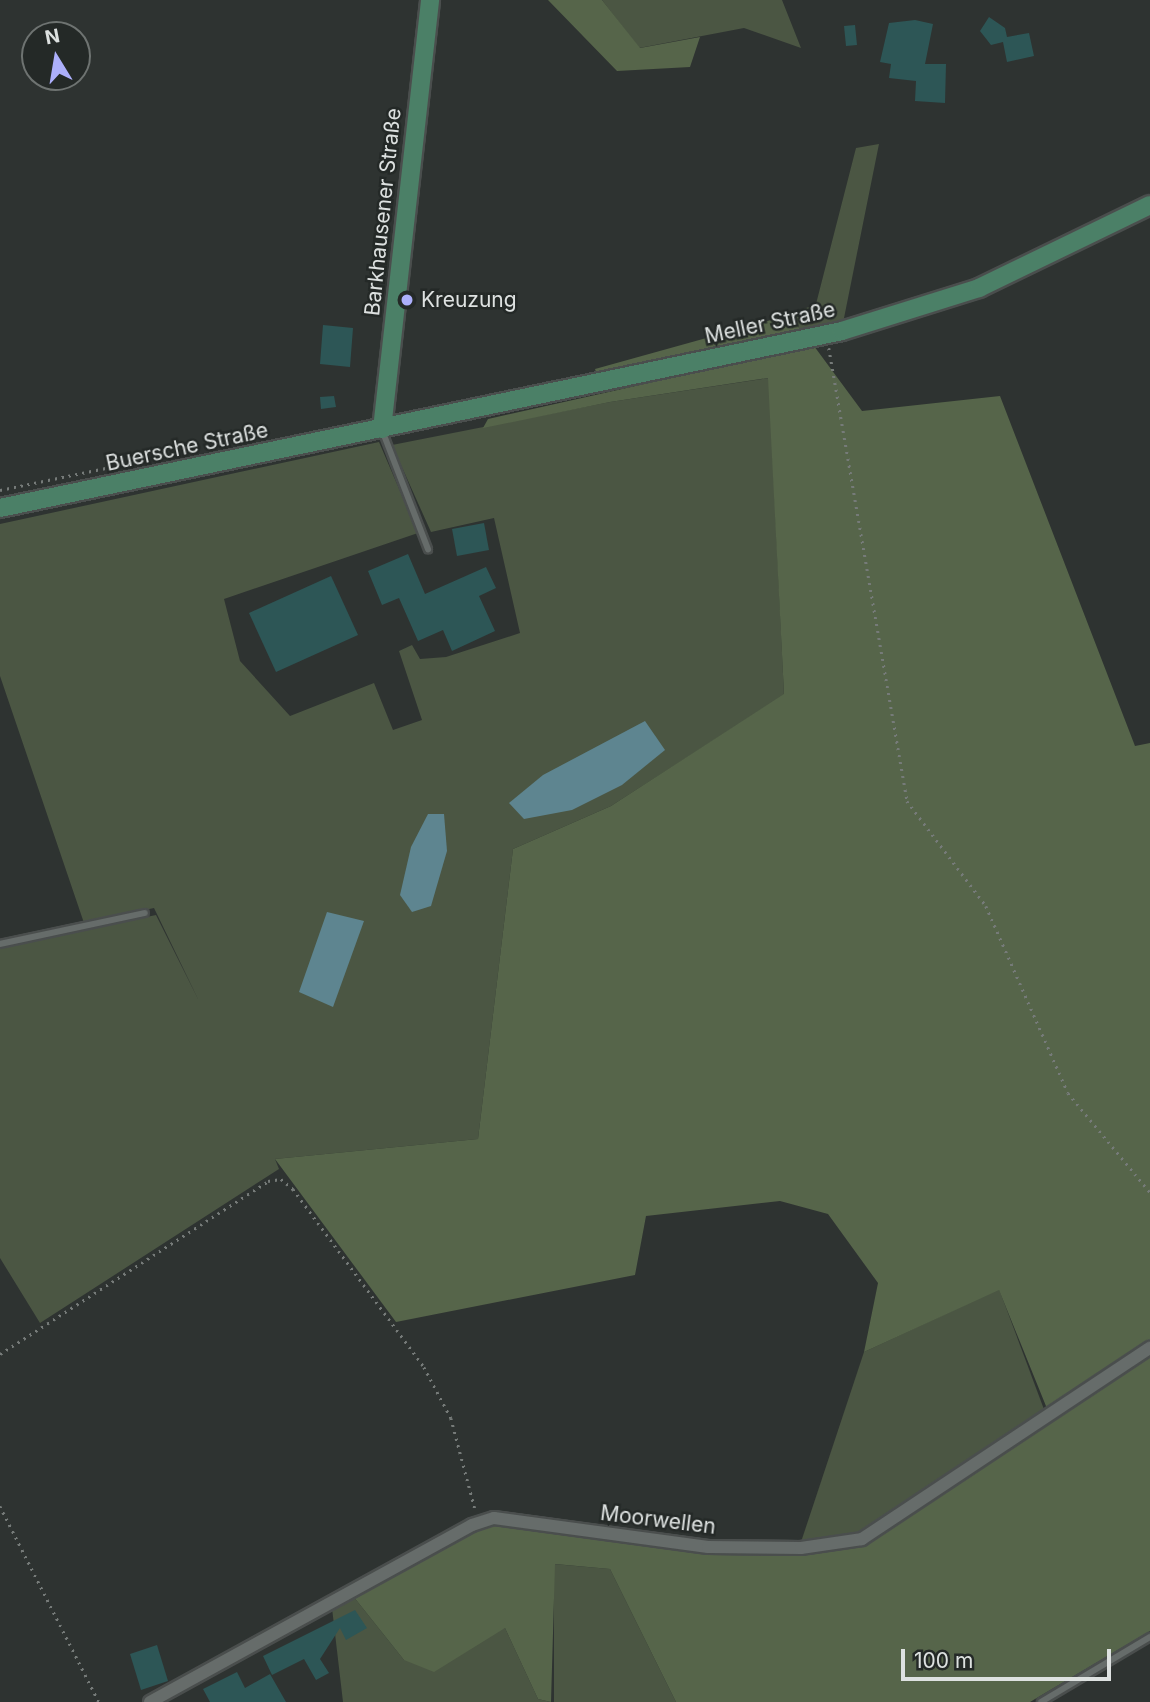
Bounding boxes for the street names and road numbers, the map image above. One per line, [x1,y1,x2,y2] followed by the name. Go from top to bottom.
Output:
[360,107,406,317] street label: Barkhausener Straße
[702,297,838,349] street label: Meller Straße
[104,418,270,476] street label: Buersche Straße
[599,1500,717,1540] street label: Moorwellen

